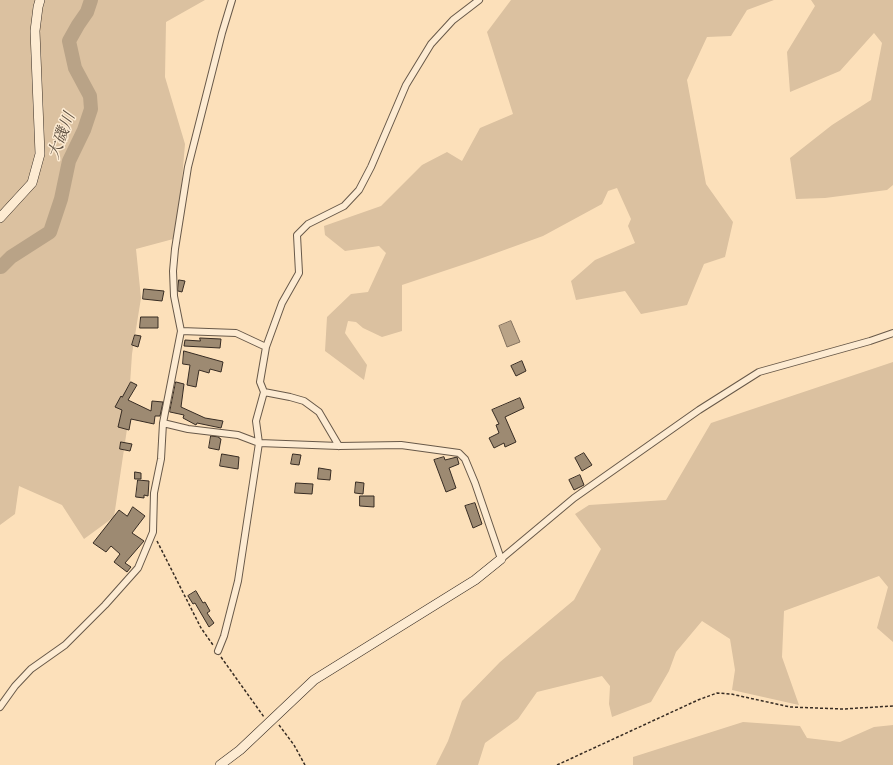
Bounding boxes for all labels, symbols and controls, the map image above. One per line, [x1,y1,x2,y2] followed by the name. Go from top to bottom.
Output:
[44,110,80,162] water label: 大磯川

